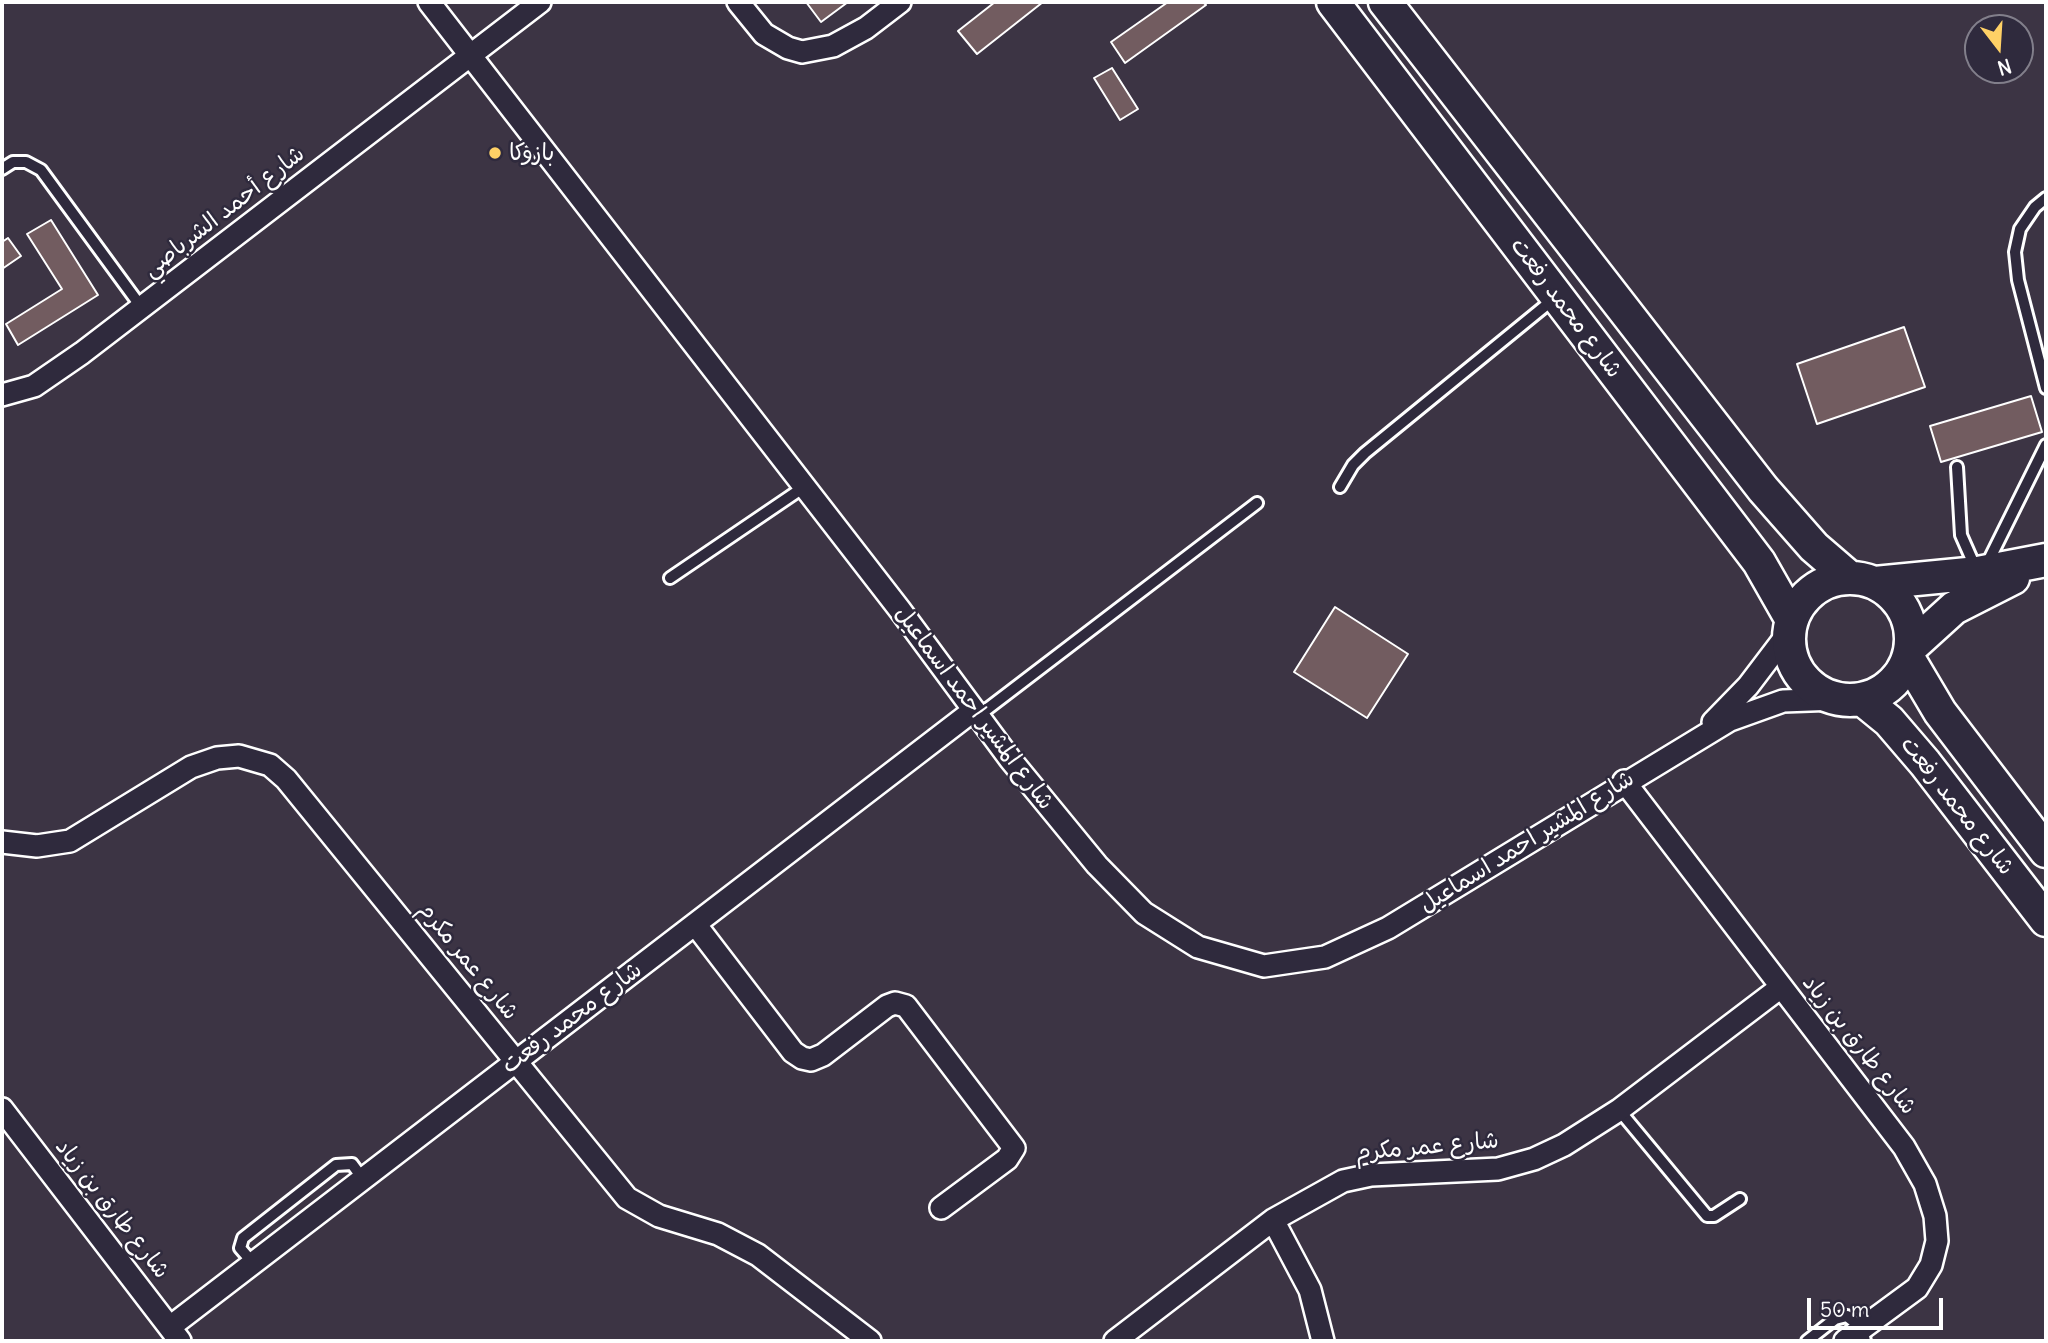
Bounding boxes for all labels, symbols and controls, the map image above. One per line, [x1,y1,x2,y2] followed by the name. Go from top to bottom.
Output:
[1964,14,2034,84] north arrow
[1995,54,2014,81] text: N
[509,139,555,167] place label: بازوكا
[138,140,310,284] street label: شارع أحمد الشرباصي
[487,145,503,161] marker: بازوكا
[1504,232,1628,384] street label: شارع محمد رفعت
[888,601,1060,815] street label: شارع المشير احمد اسماعيل
[1894,731,2020,881] street label: شارع محمد رفعت
[1415,765,1639,919] street label: شارع المشير احمد اسماعيل
[412,896,524,1026] street label: شارع عمر مكرم
[496,956,648,1080] street label: شارع محمد رفعت
[1796,970,1922,1120] street label: شارع طارق بن زياد
[1354,1127,1500,1167] street label: شارع عمر مكرم
[49,1134,175,1284] street label: شارع طارق بن زياد
[1810,1284,1946,1328] scale bar
[1820,1296,1869,1323] text: 50 m

